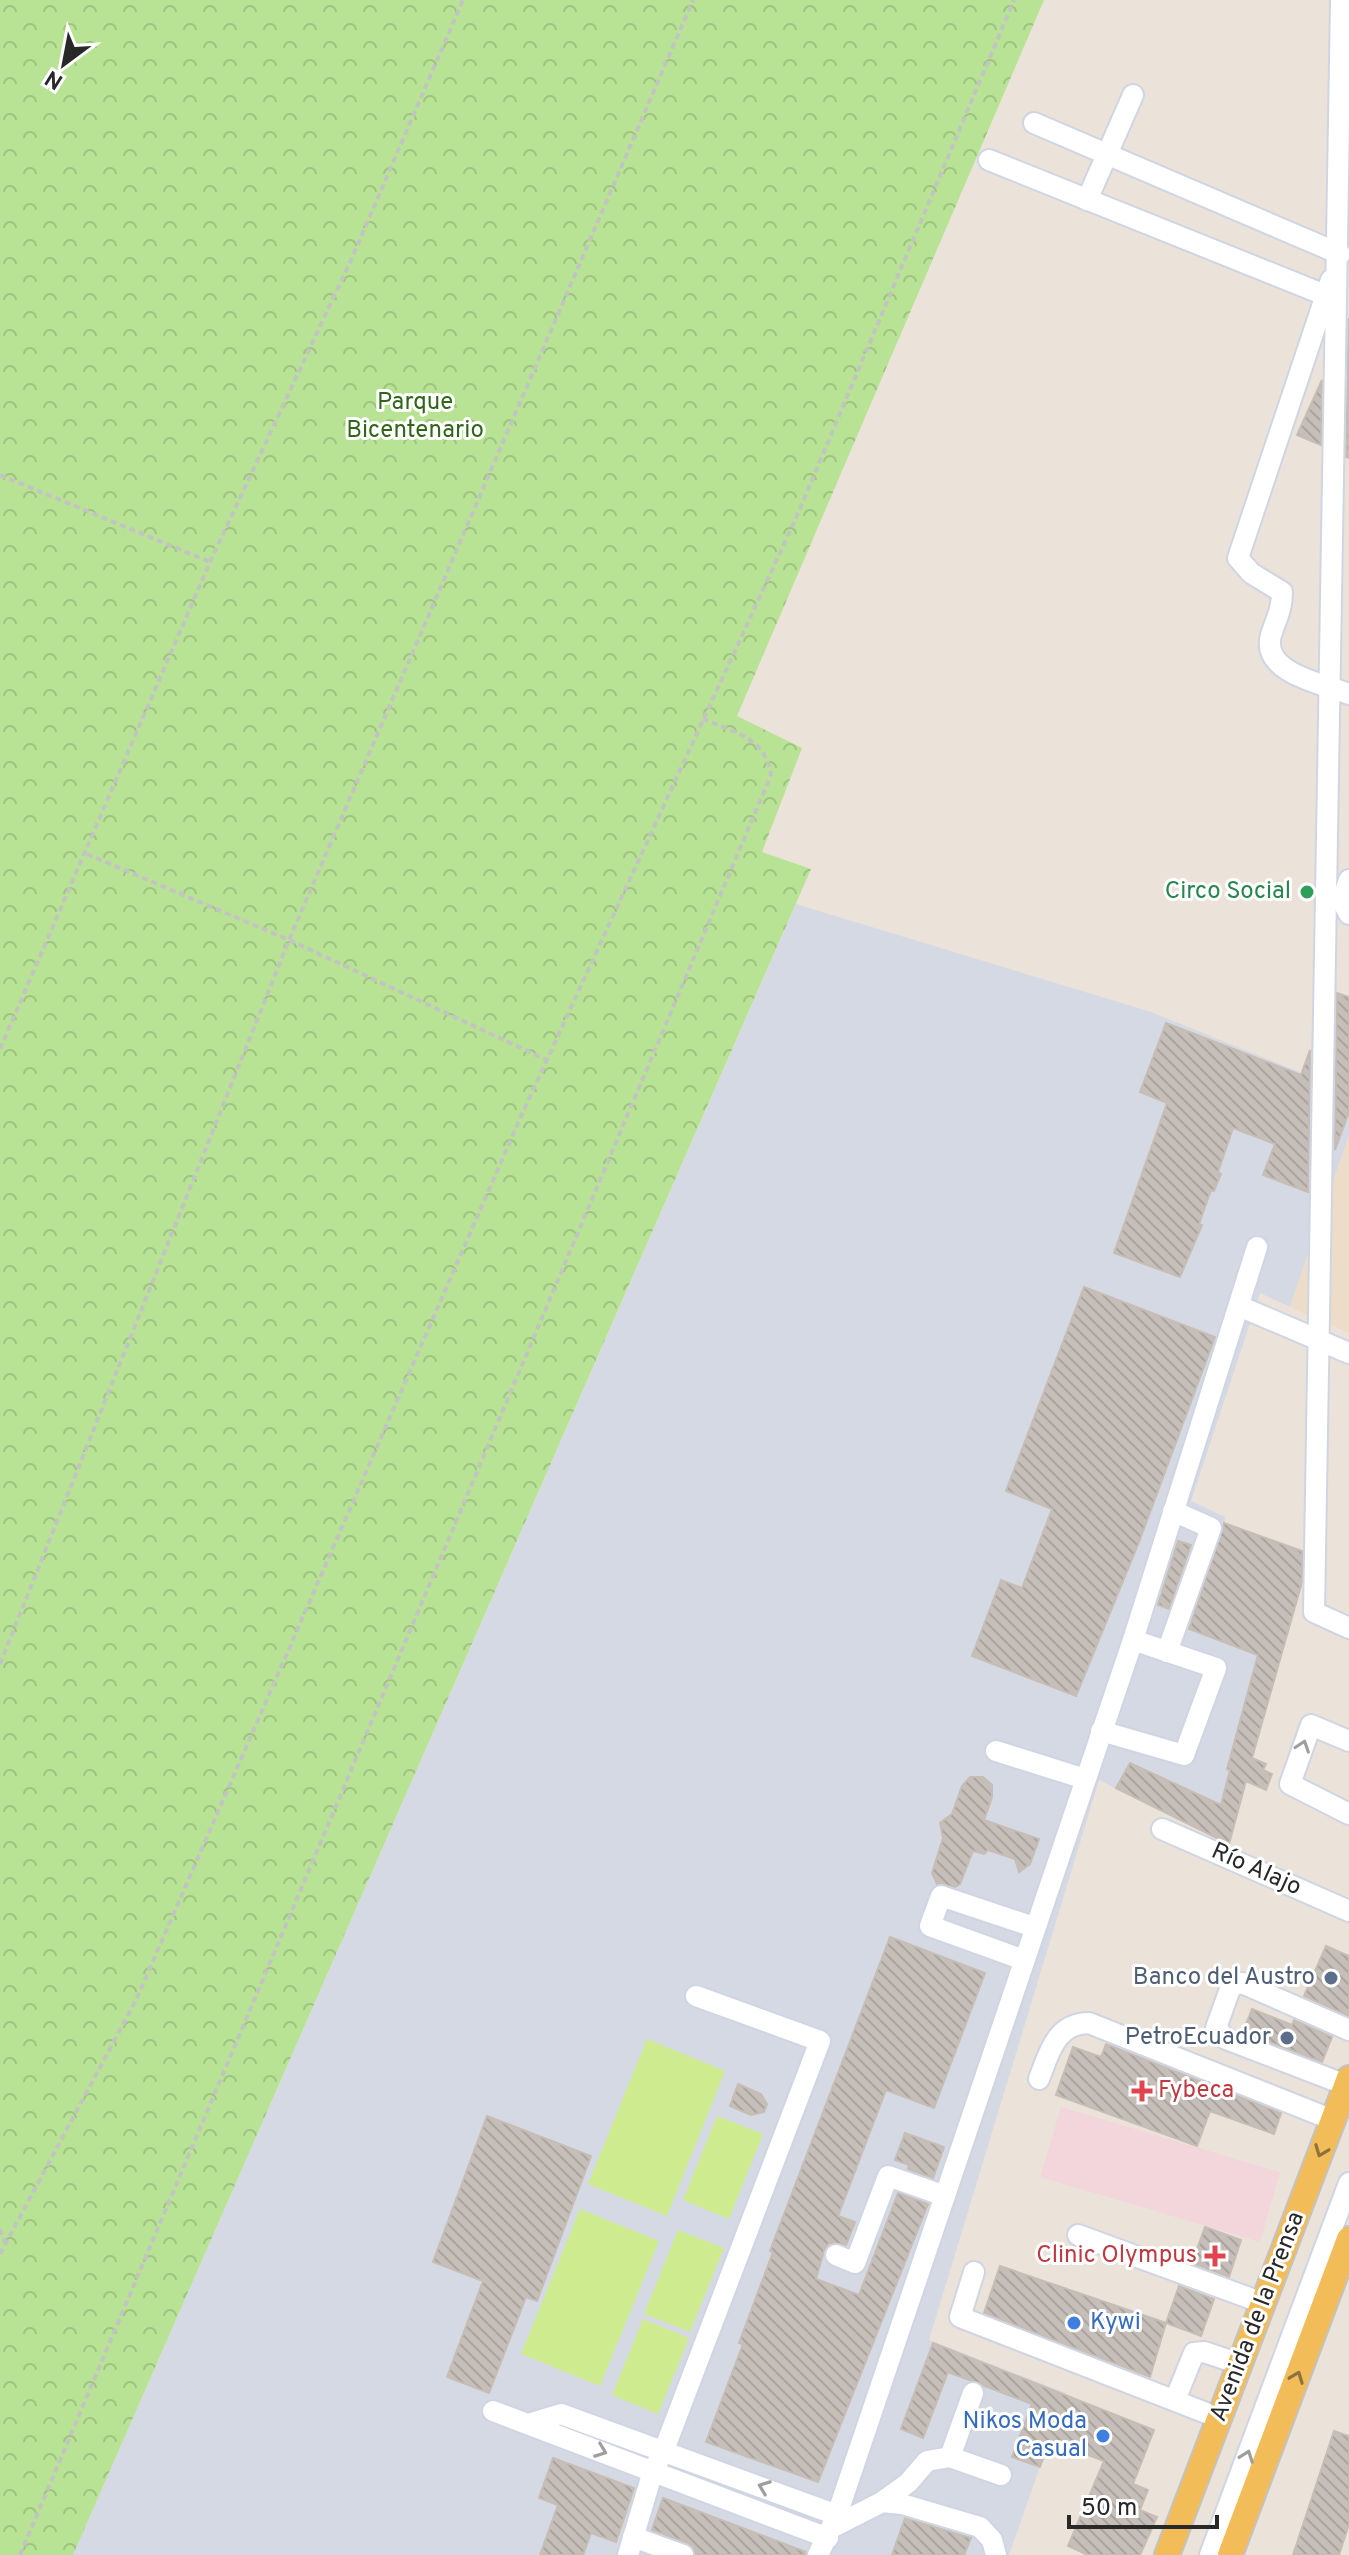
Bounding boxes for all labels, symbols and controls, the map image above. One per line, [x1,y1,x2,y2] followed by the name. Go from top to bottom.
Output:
[24,24,104,104] north arrow
[41,63,69,94] text: N
[346,388,484,446] park label: Parque Bicentenario
[1165,877,1291,907] place label: Circo Social
[1298,883,1316,901] marker: Circo Social
[1294,1740,1310,1754] one-way arrow
[1206,1837,1306,1903] street label: Río Alajo
[1133,1963,1315,1993] place label: Banco del Austro
[1322,1969,1340,1987] marker: Banco del Austro
[1125,2023,1271,2053] place label: PetroEcuador
[1278,2029,1296,2047] marker: PetroEcuador
[1158,2076,1234,2106] place label: Fybeca
[1133,2082,1151,2100] marker: Fybeca
[1314,2143,1331,2157] one-way arrow
[1204,2208,1312,2426] street label: Avenida de la Prensa
[1036,2241,1197,2271] place label: Clinic Olympus
[1204,2245,1226,2267] marker: Clinic Olympus
[1090,2308,1141,2338] place label: Kywi
[1065,2314,1083,2332] marker: Kywi
[1287,2371,1304,2385] one-way arrow
[963,2407,1087,2465] place label: Nikos Moda Casual
[1094,2427,1112,2445] marker: Nikos Moda Casual
[593,2441,607,2458] one-way arrow
[1237,2450,1254,2464] one-way arrow
[1069,2479,1217,2529] scale bar
[758,2480,772,2497] one-way arrow
[1081,2494,1137,2524] text: 50 m

